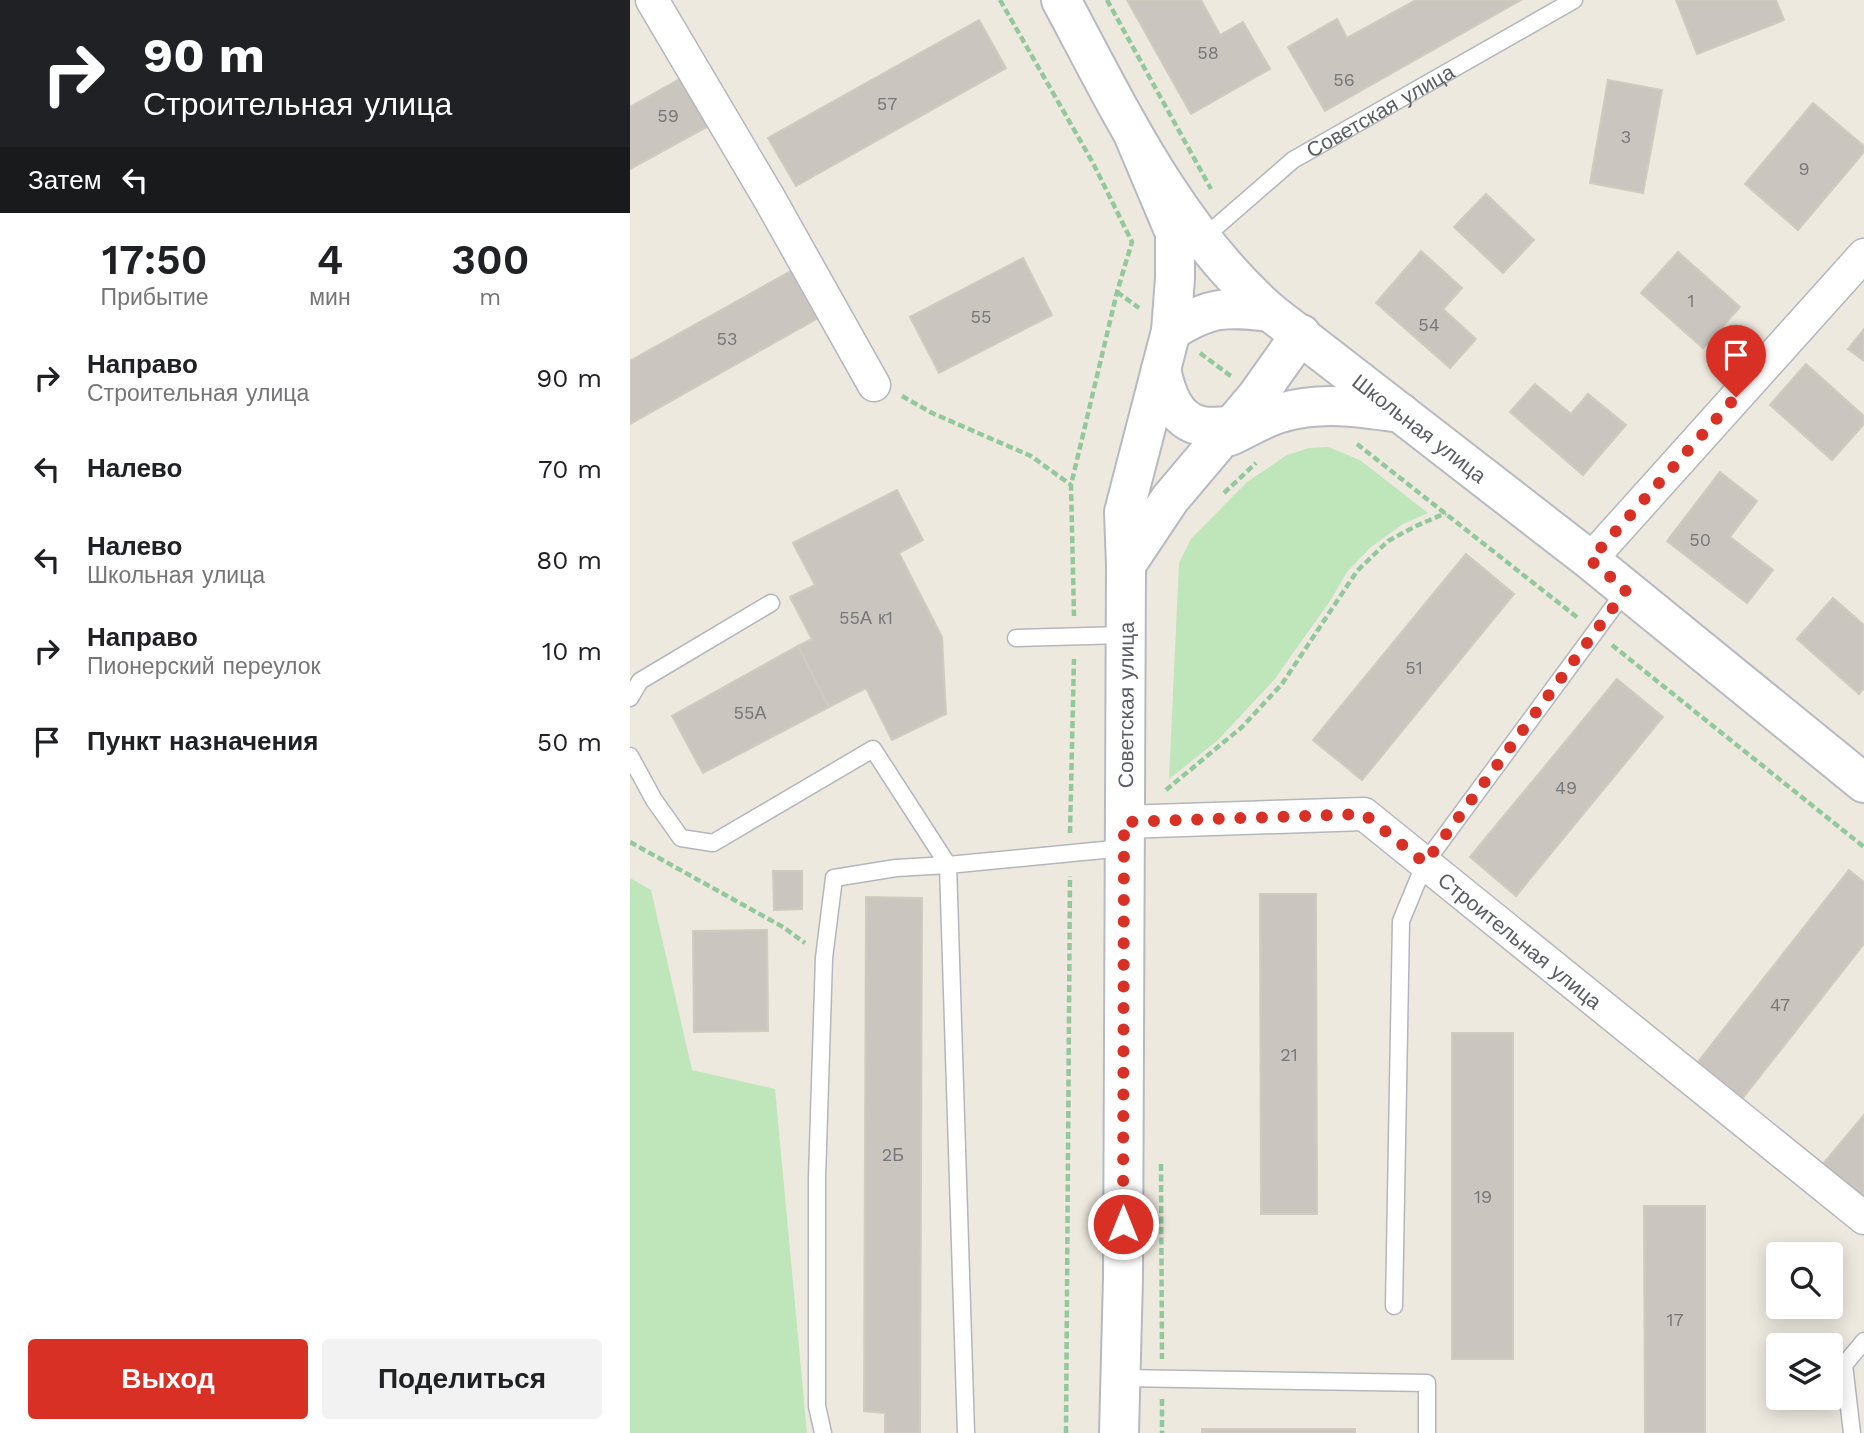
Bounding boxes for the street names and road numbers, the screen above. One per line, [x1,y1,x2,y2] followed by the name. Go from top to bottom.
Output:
[1302,58,1459,162] street label: Советская улица
[1348,368,1492,488] street label: Школьная улица
[1113,622,1138,788] street label: Советская улица
[1433,867,1607,1014] street label: Строительная улица

